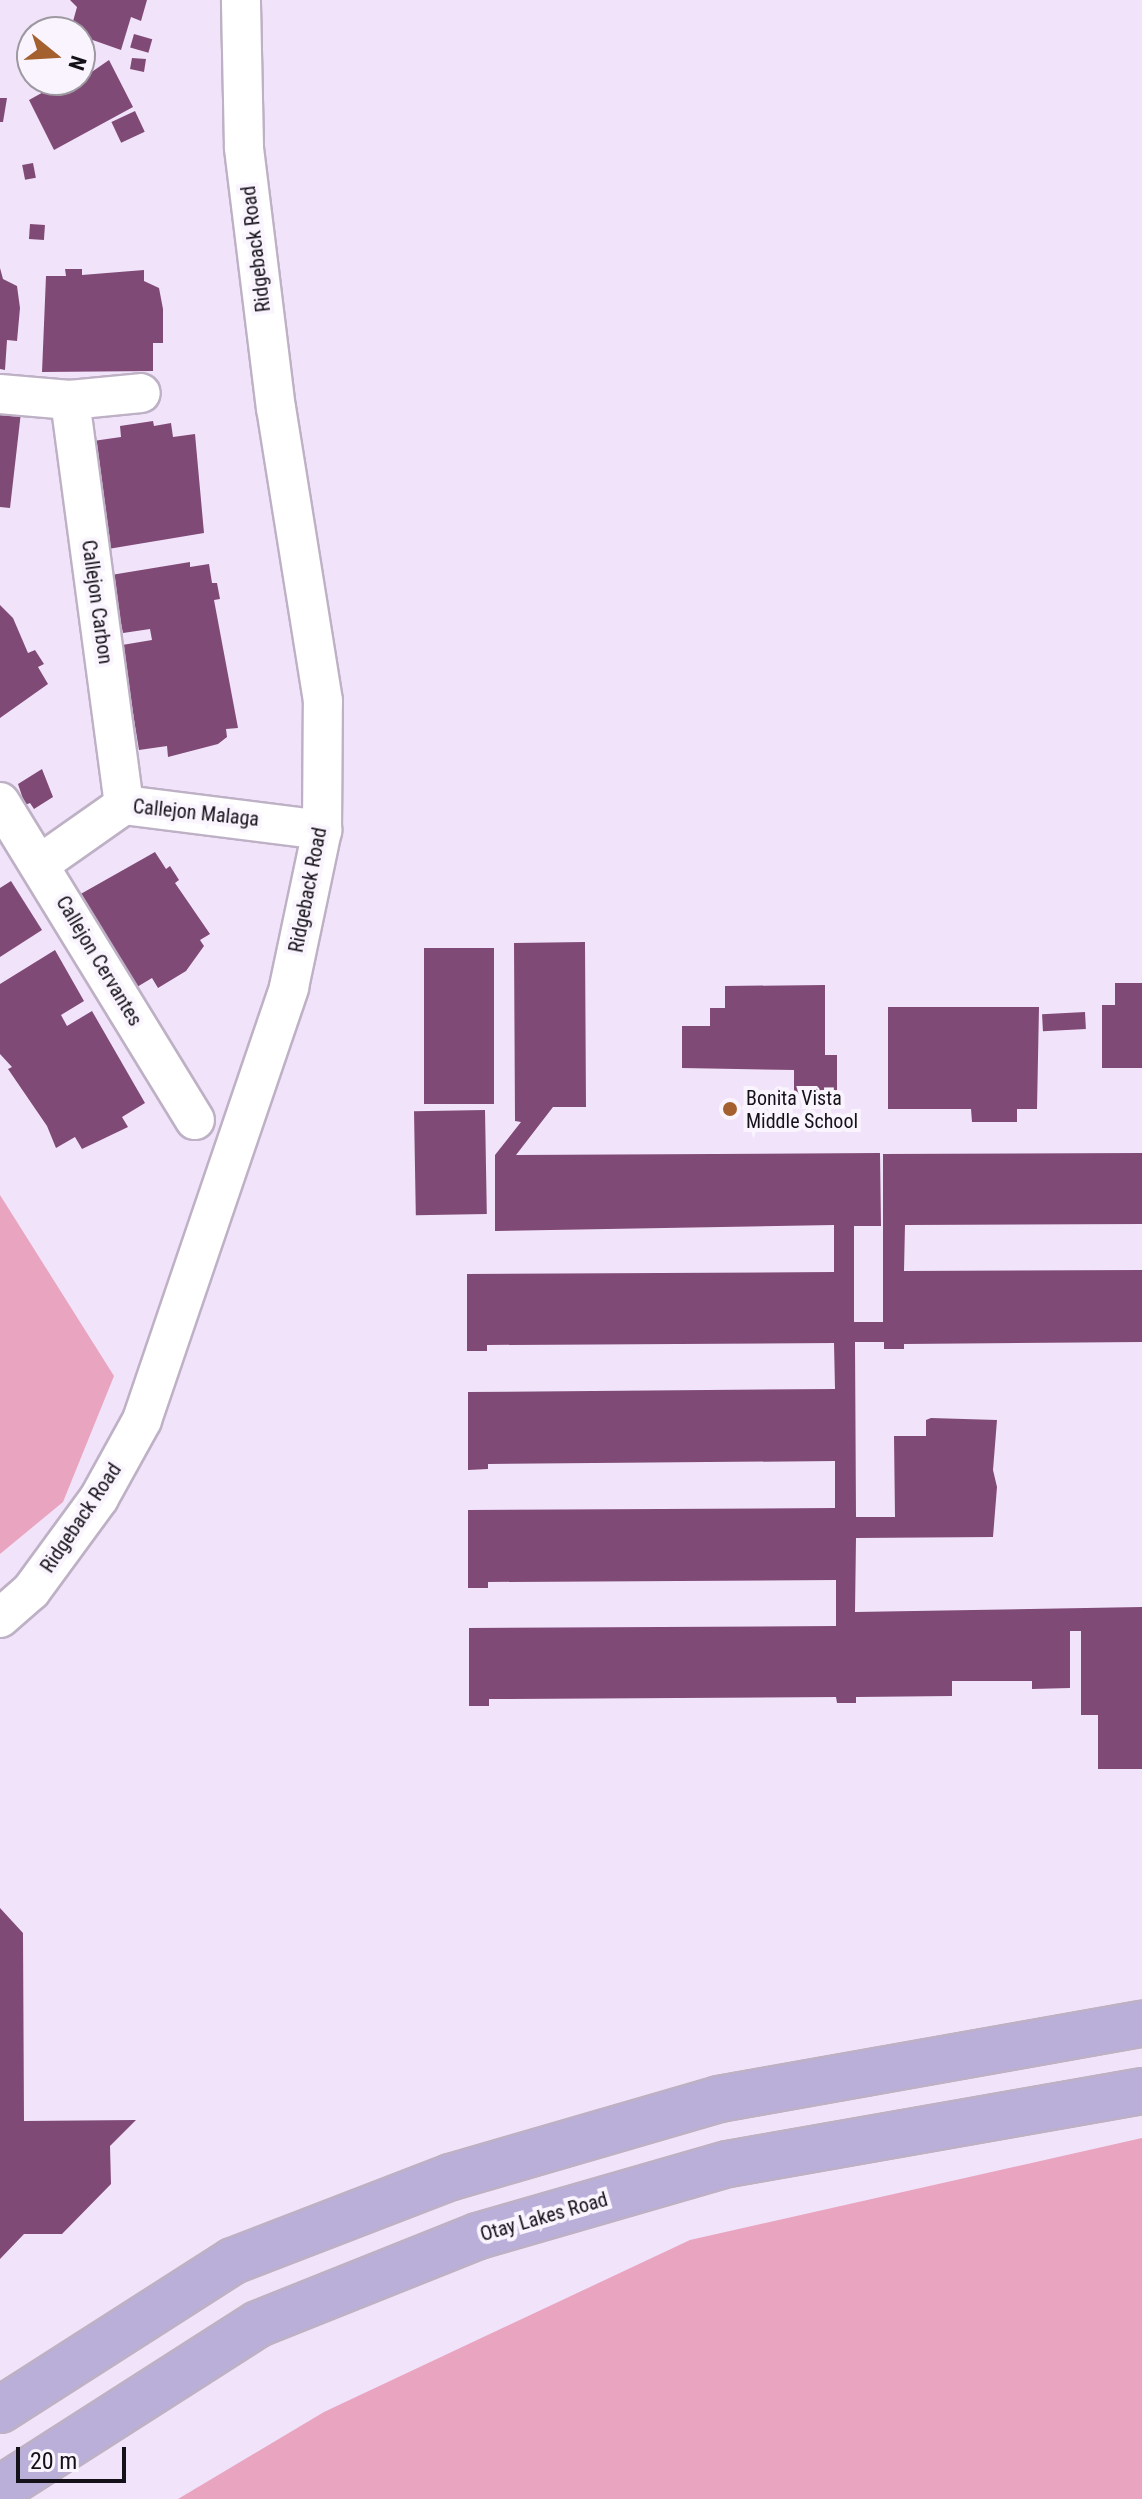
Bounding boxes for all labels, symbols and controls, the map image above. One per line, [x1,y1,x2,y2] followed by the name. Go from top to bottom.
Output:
[16,16,96,96] north arrow
[63,53,91,73] text: N
[236,185,276,313] street label: Ridgeback Road
[76,539,118,665] street label: Callejon Carbon
[132,794,260,832] street label: Callejon Malaga
[284,825,332,955] street label: Ridgeback Road
[51,892,147,1030] street label: Callejon Cervantes
[746,1086,858,1133] place label: Bonita Vista Middle School
[721,1100,739,1118] marker: Bonita Vista Middle School
[36,1459,126,1577] street label: Ridgeback Road
[478,2187,610,2247] street label: Otay Lakes Road
[20,2431,130,2481] scale bar
[30,2447,77,2475] text: 20 m

